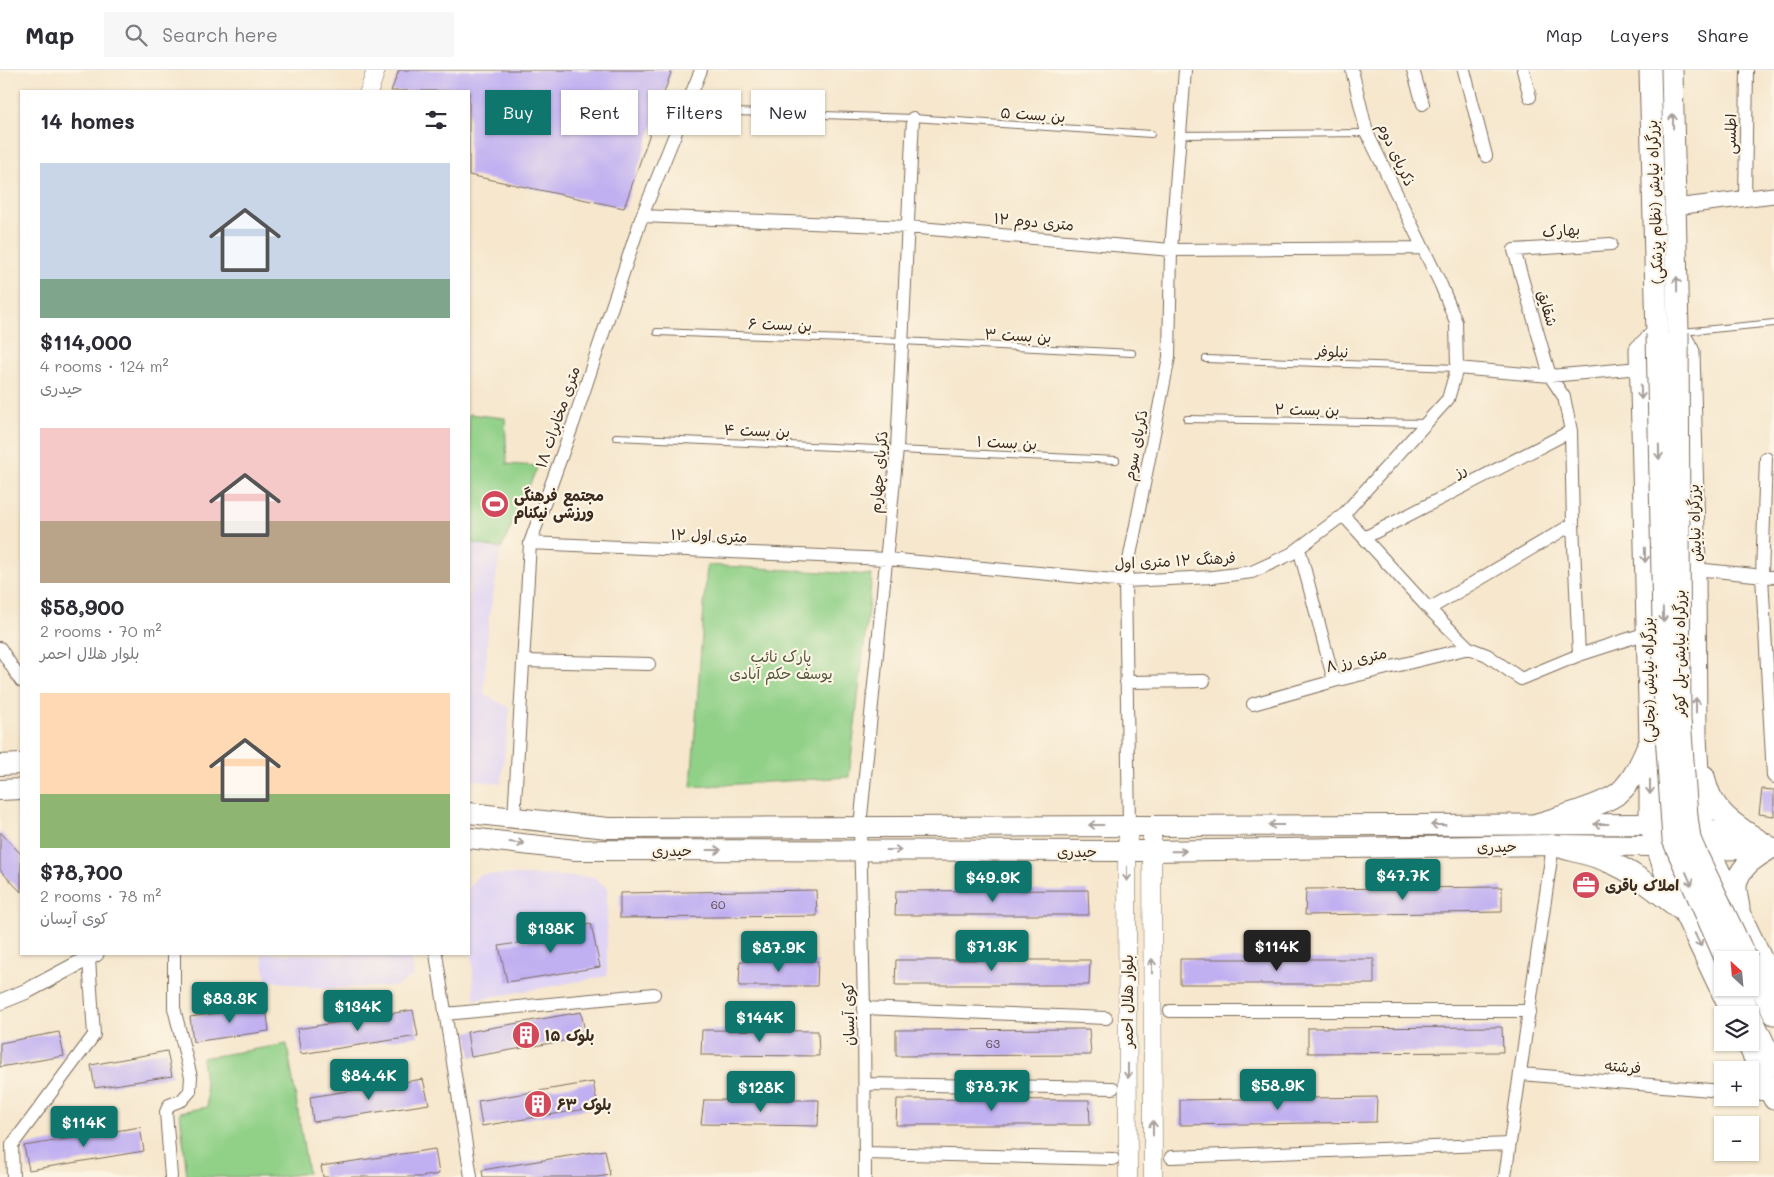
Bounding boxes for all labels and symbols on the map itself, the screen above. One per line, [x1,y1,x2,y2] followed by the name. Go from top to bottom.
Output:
[1000,102,1066,126] street label: بن بست ۵
[1668,113,1678,130] one-way arrow
[1720,113,1741,155] street label: اطلسی
[1371,119,1420,190] street label: ذکریای دوم
[1641,119,1669,285] street label: بزرگراه نیایش (نظام پزشکی)
[993,208,1075,237] street label: ۱۲ متری دوم
[1541,219,1581,241] street label: بهارک
[1672,276,1682,292] one-way arrow
[1533,287,1563,329] street label: شقایق
[748,313,812,335] street label: بن بست ۶
[984,323,1052,347] street label: بن بست ۳
[1314,340,1349,363] street label: نیلوفر
[530,363,584,471] street label: ۱۸ متری مخابرات
[1636,384,1646,400] one-way arrow
[1274,398,1340,420] street label: بن بست ۲
[1118,408,1155,483] street label: ذکریای سوم
[724,419,790,441] street label: بن بست ۴
[864,430,894,514] street label: ذکریای چهارم
[976,430,1038,454] street label: بن بست ۱
[1655,444,1664,460] one-way arrow
[1449,458,1470,482] street label: رز
[1683,484,1705,562] street label: بزرگراه نیایش
[514,485,604,524] place label: مجتمع فرهنگی ورزشی نیکنام
[480,489,510,519] sports icon: مجتمع فرهنگی ورزشی نیکنام
[670,524,748,546] street label: ۱۲ متری اول
[1640,546,1650,563] one-way arrow
[1114,547,1236,573] street label: فرهنگ ۱۲ متری اول
[1669,590,1690,718] street label: بزرگراه نیایش-پل کوثر
[1658,607,1667,623] one-way arrow
[1637,617,1660,743] street label: بزرگراه نیایش (نجاتی)
[1323,642,1389,676] street label: ۸ متری رز
[729,646,833,685] park label: پارک نائب یوسف حکم آبادی
[1691,697,1701,713] one-way arrow
[1645,779,1655,795] one-way arrow
[1593,819,1610,829] one-way arrow
[1088,820,1104,830] one-way arrow
[1268,820,1284,830] one-way arrow
[1431,820,1447,830] one-way arrow
[1477,836,1517,856] street label: حیدری
[509,838,525,848] one-way arrow
[652,840,692,860] street label: حیدری
[1057,841,1097,861] street label: حیدری
[706,845,722,855] one-way arrow
[886,845,902,855] one-way arrow
[1171,846,1187,856] one-way arrow
[1362,858,1444,901] pin: $47.7K
[952,860,1034,903] pin: $49.9K
[1122,866,1132,882] one-way arrow
[1571,870,1601,900] office icon: املاک باقری
[1685,871,1694,886] one-way arrow
[1605,875,1679,895] place label: املاک باقری
[711,896,726,912] house number: 60
[516,912,586,954] pin: $138K
[738,930,820,973] pin: $87.9K
[951,930,1033,972] pin: $71.3K
[1242,930,1312,972] pin: $114K
[1693,932,1703,947] one-way arrow
[1714,951,1759,996] north arrow
[1117,954,1137,1050] street label: بلوار هلال احمر
[1147,958,1157,974] one-way arrow
[189,982,271,1024] pin: $83.3K
[837,982,859,1046] street label: کوی آیسان
[323,990,393,1032] pin: $134K
[725,1000,795,1043] pin: $144K
[511,1020,541,1050] building icon: بلوک ۱۵
[545,1025,594,1046] place label: بلوک ۱۵
[986,1035,1000,1051] house number: 63
[1604,1054,1642,1078] street label: فرشته
[328,1058,410,1101] pin: $84.4K
[1123,1063,1133,1079] one-way arrow
[1237,1068,1319,1111] pin: $58.9K
[726,1070,796,1113] pin: $128K
[951,1070,1033,1112] pin: $78.7K
[523,1089,553,1119] building icon: بلوک ۶۳
[557,1094,611,1115] place label: بلوک ۶۳
[49,1106,119,1148] pin: $114K
[1148,1121,1158,1137] one-way arrow

